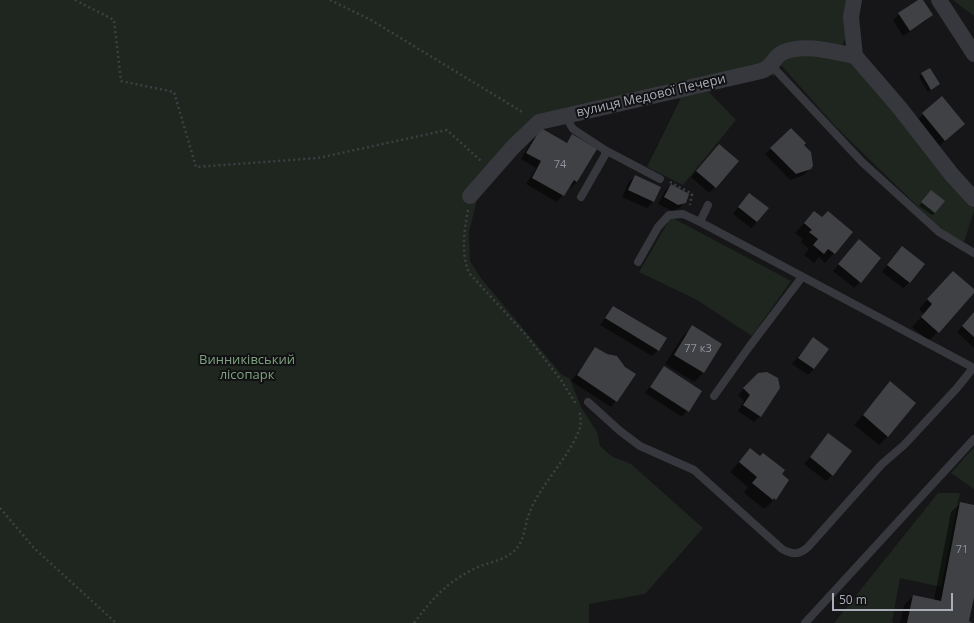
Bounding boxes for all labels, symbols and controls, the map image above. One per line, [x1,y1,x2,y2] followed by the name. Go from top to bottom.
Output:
[575,71,727,121] street label: вулиця Медової Печери
[554,158,566,172] house number: 74
[684,342,712,356] house number: 77 к3
[199,352,295,383] park label: Винниківський лісопарк
[956,543,968,557] house number: 71
[834,585,955,611] scale bar
[839,591,867,608] text: 50 m

